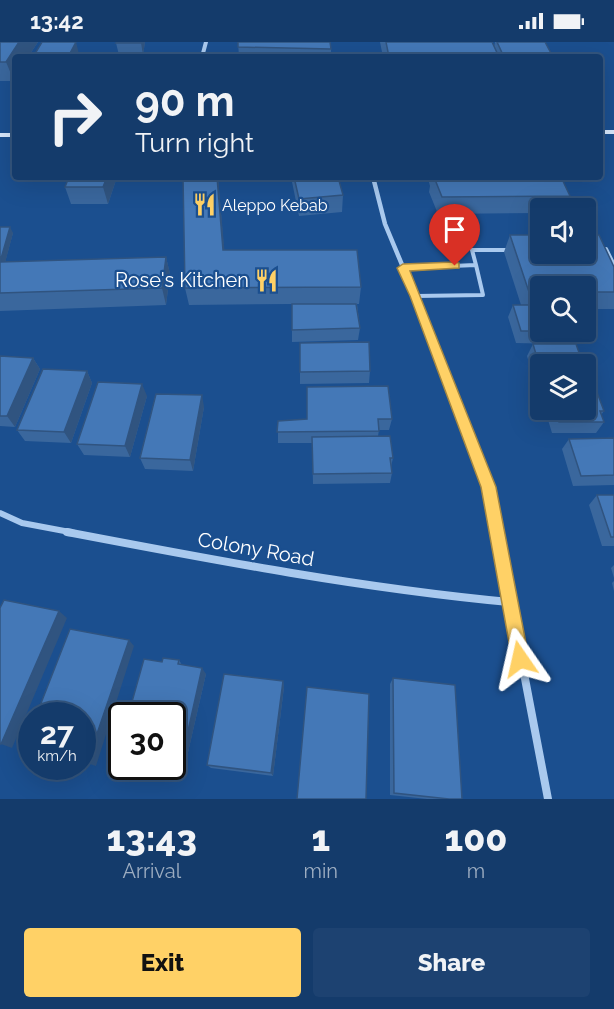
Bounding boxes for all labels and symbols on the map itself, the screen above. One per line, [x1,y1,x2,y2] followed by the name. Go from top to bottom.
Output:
[191,192,217,218] restaurant icon: Aleppo Kebab
[222,196,328,215] place label: Aleppo Kebab
[429,204,480,266] pin
[254,267,280,293] restaurant icon: Rose's Kitchen
[115,268,249,292] place label: Rose's Kitchen
[196,527,316,571] street label: Colony Road
[488,627,552,691] position arrow
[108,702,186,780] speed limit sign: 30

